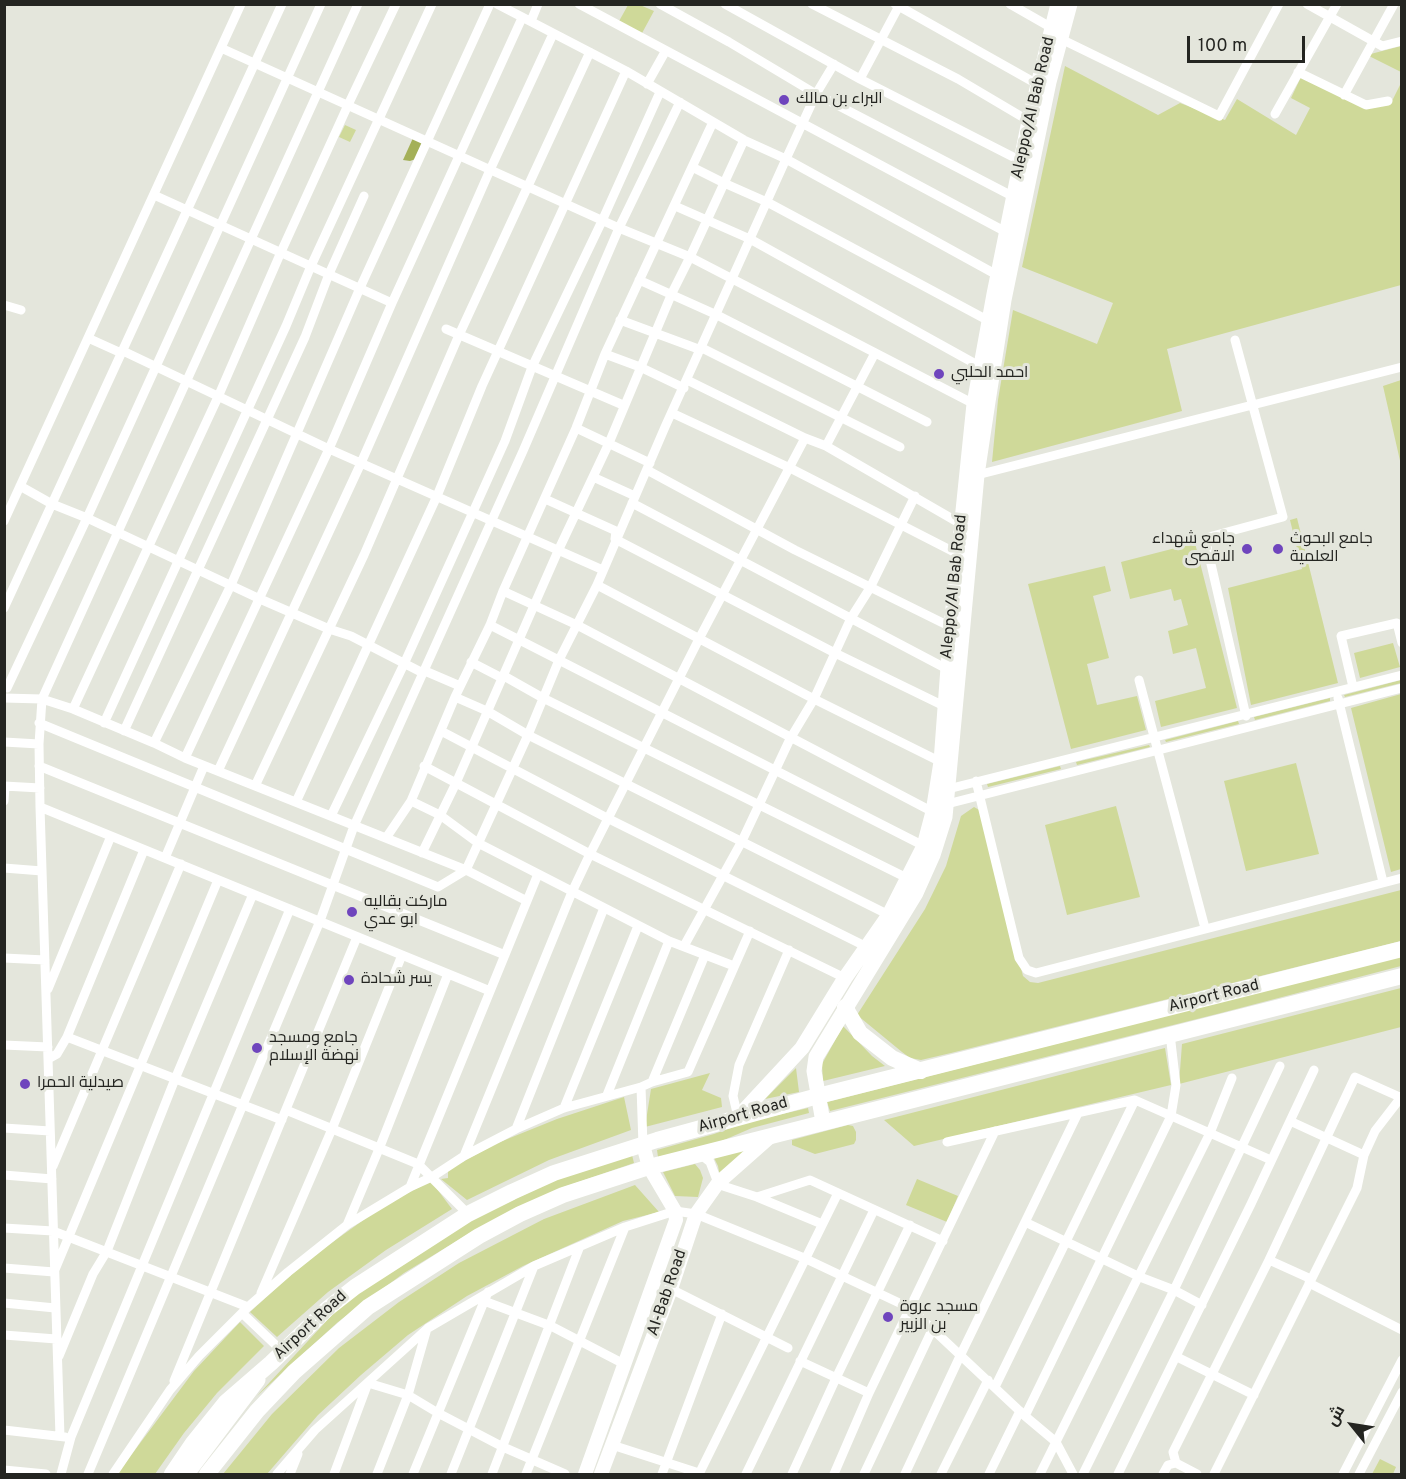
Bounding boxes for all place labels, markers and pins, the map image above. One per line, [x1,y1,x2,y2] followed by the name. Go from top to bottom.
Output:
[796,90,883,110] place label: البراء بن مالك
[777,93,791,107] marker: البراء بن مالك
[951,364,1028,384] place label: احمد الحلبي
[932,367,946,381] marker: احمد الحلبي
[1152,530,1235,568] place label: جامع شهداء الاقصى
[1290,530,1373,568] place label: جامع البحوث العلمية
[1240,542,1254,556] marker: جامع شهداء الاقصى
[1271,542,1285,556] marker: جامع البحوث العلمية
[364,893,448,931] place label: ماركت بقاليه ابو عدي
[345,905,359,919] marker: ماركت بقاليه ابو عدي
[361,970,432,990] place label: يسر شحادة
[342,973,356,987] marker: يسر شحادة
[269,1029,359,1067] place label: جامع ومسجد نهضة الإسلام
[250,1041,264,1055] marker: جامع ومسجد نهضة الإسلام
[37,1074,124,1094] place label: صيدلية الحمرا
[18,1077,32,1091] marker: صيدلية الحمرا
[900,1298,978,1336] place label: مسجد عروة بن الزبير
[881,1310,895,1324] marker: مسجد عروة بن الزبير

